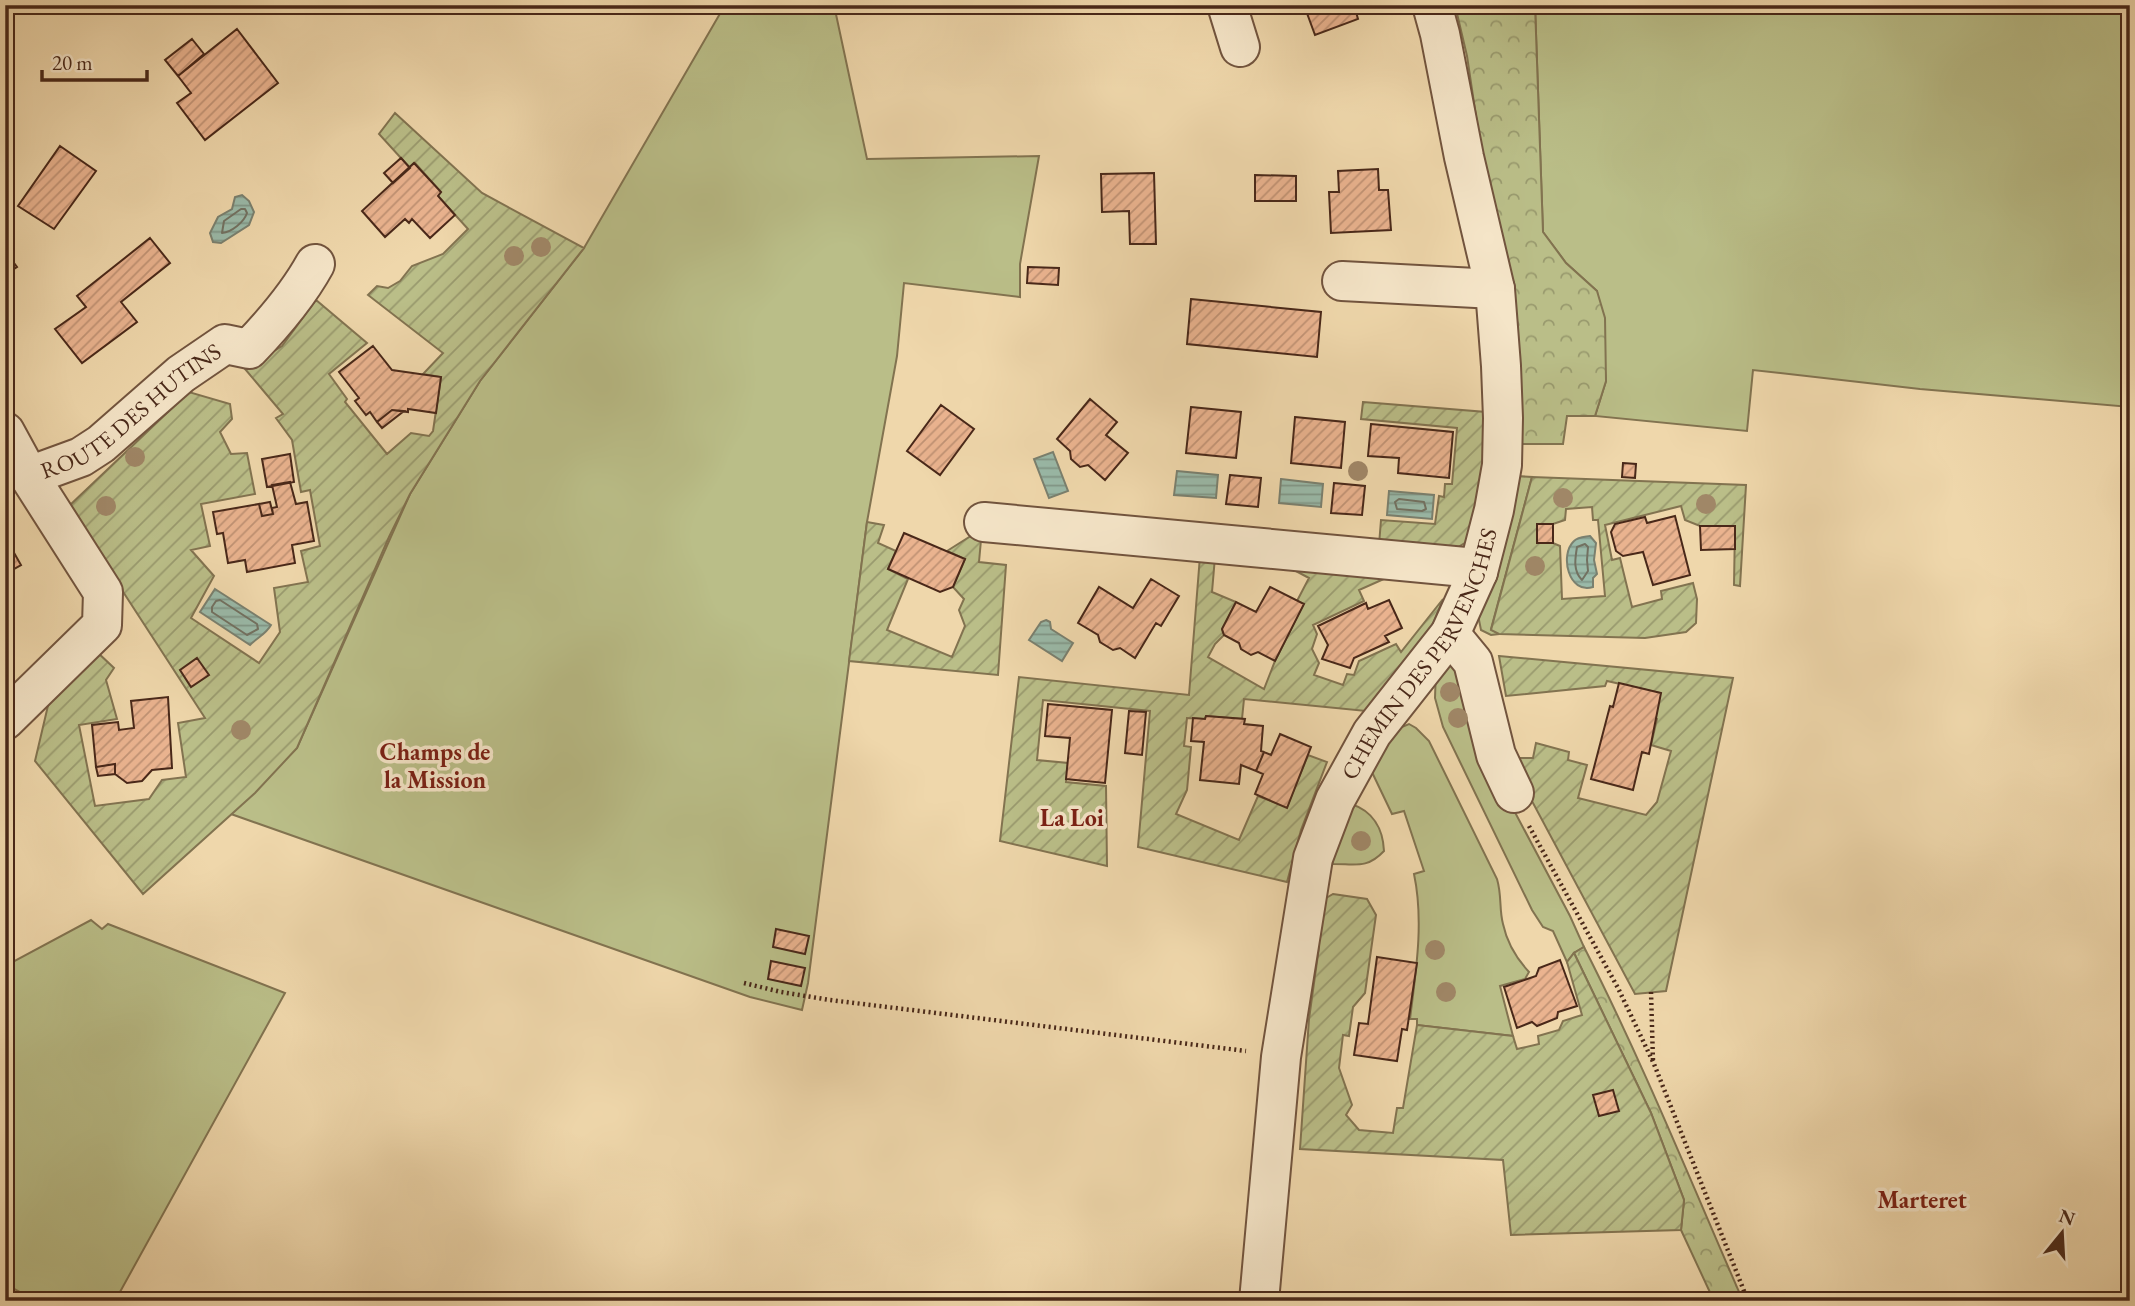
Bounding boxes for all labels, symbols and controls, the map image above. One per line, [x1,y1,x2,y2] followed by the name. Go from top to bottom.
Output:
[42,38,147,82] scale bar
[52,49,93,76] text: 20 m
[36,336,227,486] street label: ROUTE DES HUTINS
[1334,525,1504,785] street label: CHEMIN DES PERVENCHES
[380,736,490,795] district label: Champs de la Mission
[1040,802,1104,833] district label: La Loi
[1877,1184,1967,1215] district label: Marteret
[2026,1198,2096,1268] north arrow
[2056,1203,2079,1232] text: N

